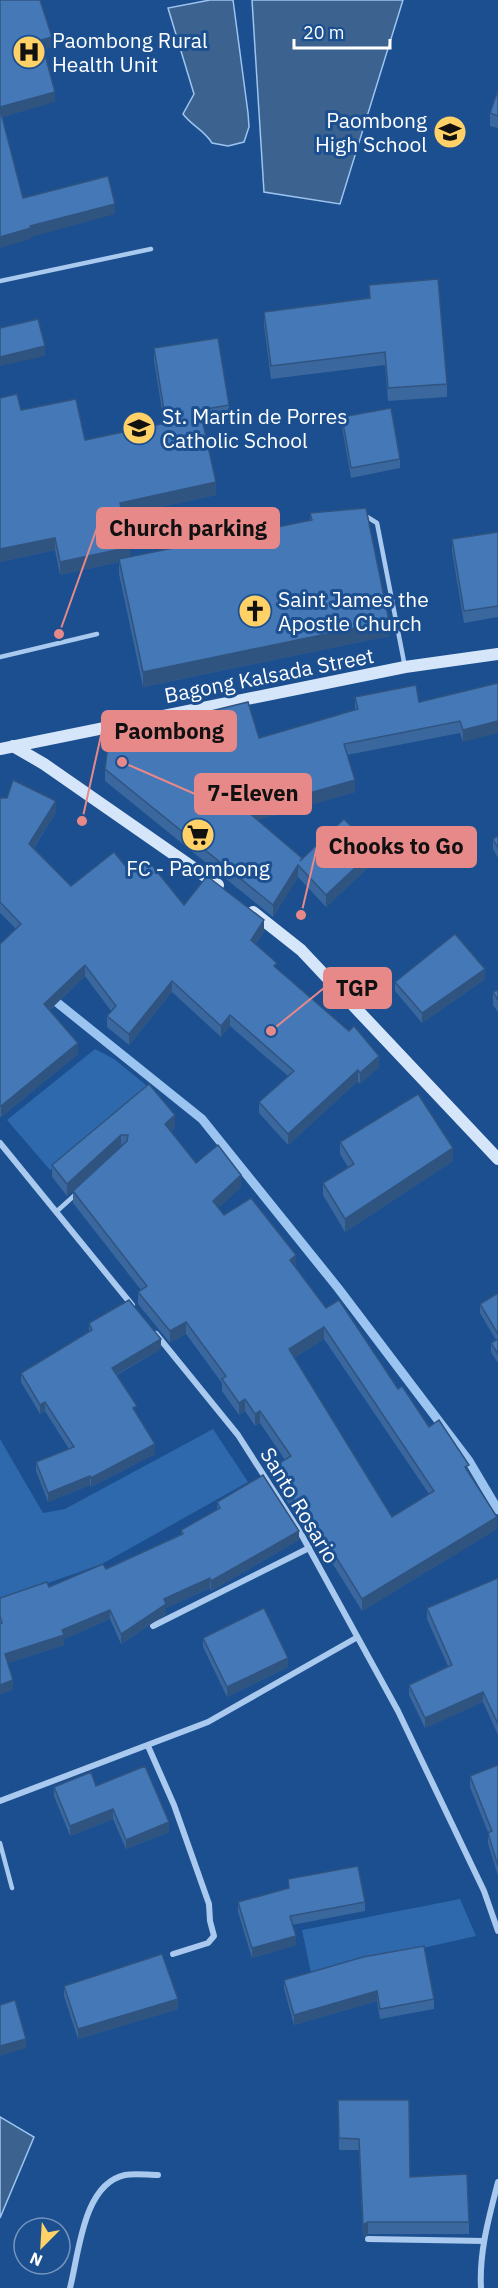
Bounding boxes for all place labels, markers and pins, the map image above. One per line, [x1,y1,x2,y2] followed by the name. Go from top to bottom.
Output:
[52,26,208,78] place label: Paombong Rural Health Unit
[11,34,47,70] hospital icon: Paombong Rural Health Unit
[315,106,427,158] place label: Paombong High School
[432,114,468,150] school or university icon: Paombong High School
[162,402,348,454] place label: St. Martin de Porres Catholic School
[121,410,157,446] school or university icon: St. Martin de Porres Catholic School
[97,508,279,548] callout: Church parking
[278,585,429,637] place label: Saint James the Apostle Church
[237,593,273,629] church icon: Saint James the Apostle Church
[102,711,236,751] callout: Paombong
[195,774,311,814] callout: 7-Eleven
[180,817,216,853] supermarket icon: FC - Paombong
[317,827,476,867] callout: Chooks to Go
[126,854,270,882] place label: FC - Paombong
[324,968,391,1008] callout: TGP

